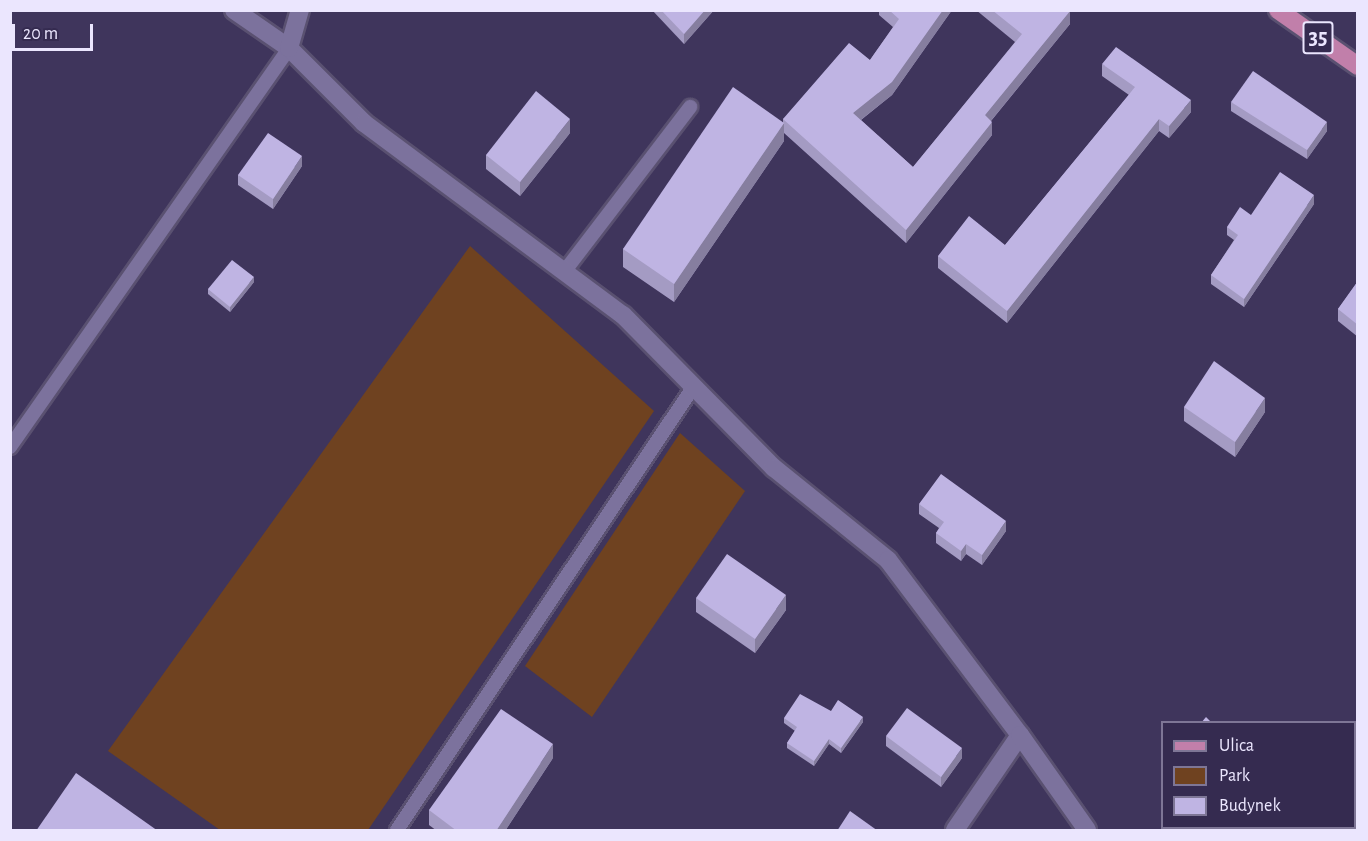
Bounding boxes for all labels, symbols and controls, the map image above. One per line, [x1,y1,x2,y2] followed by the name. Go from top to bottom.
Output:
[15,12,96,50] scale bar
[1302,19,1334,57] road number: 35
[23,25,58,43] text: 20 m
[1161,721,1356,829] legend
[1219,737,1254,755] text: Ulica
[1219,767,1250,785] text: Park
[1219,797,1281,815] text: Budynek

